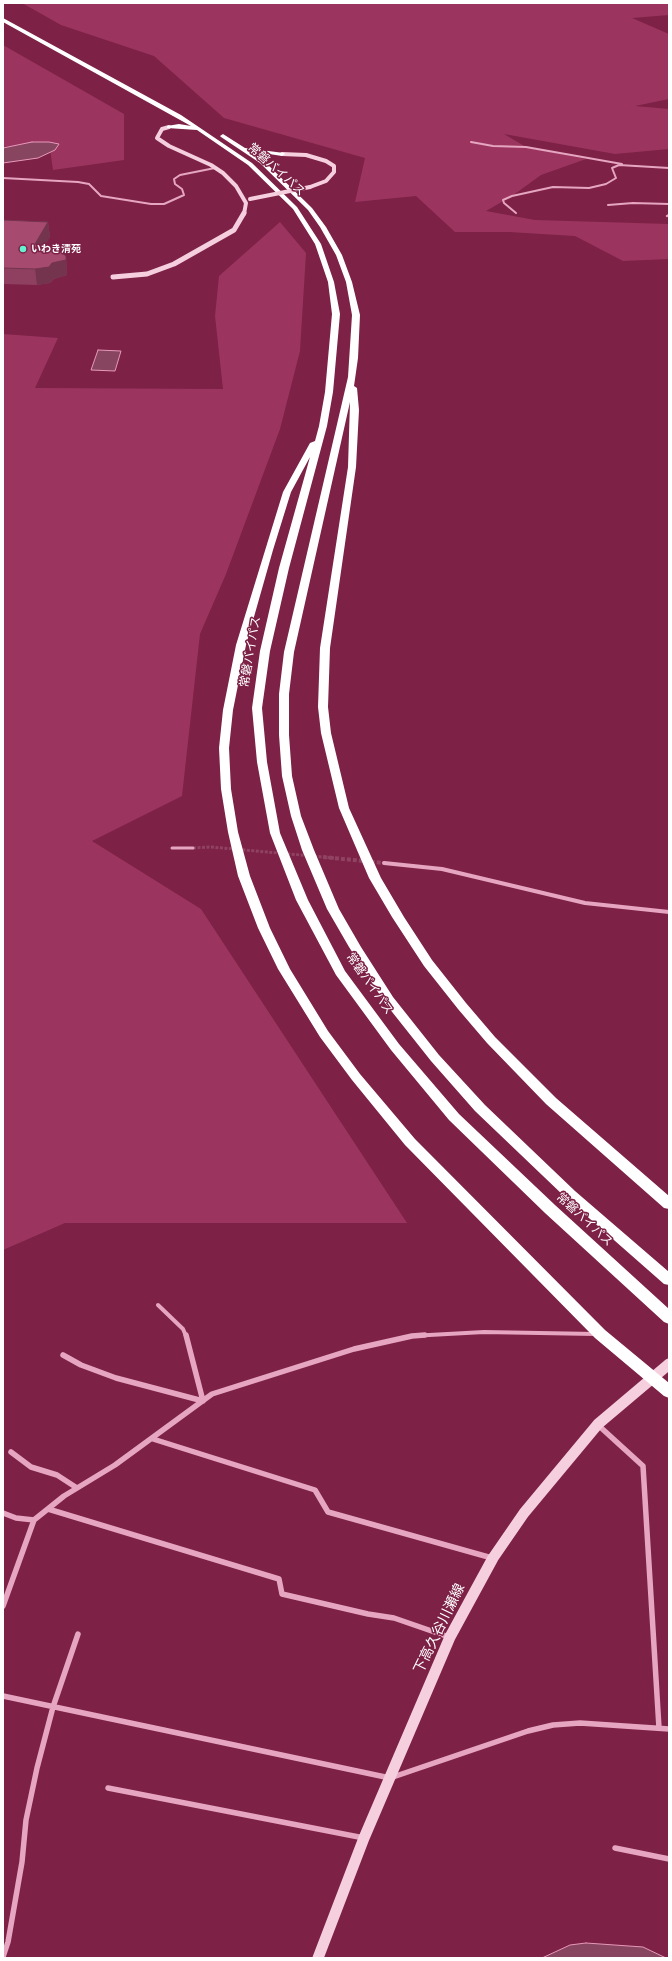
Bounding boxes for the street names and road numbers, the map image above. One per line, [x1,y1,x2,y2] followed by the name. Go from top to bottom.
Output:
[244,141,308,199] street label: 常磐バイパス
[238,615,264,689] street label: 常磐バイパス
[342,950,396,1018] street label: 常磐バイパス
[553,1190,615,1250] street label: 常磐バイパス
[411,1581,469,1677] street label: 下高久谷川瀬線

